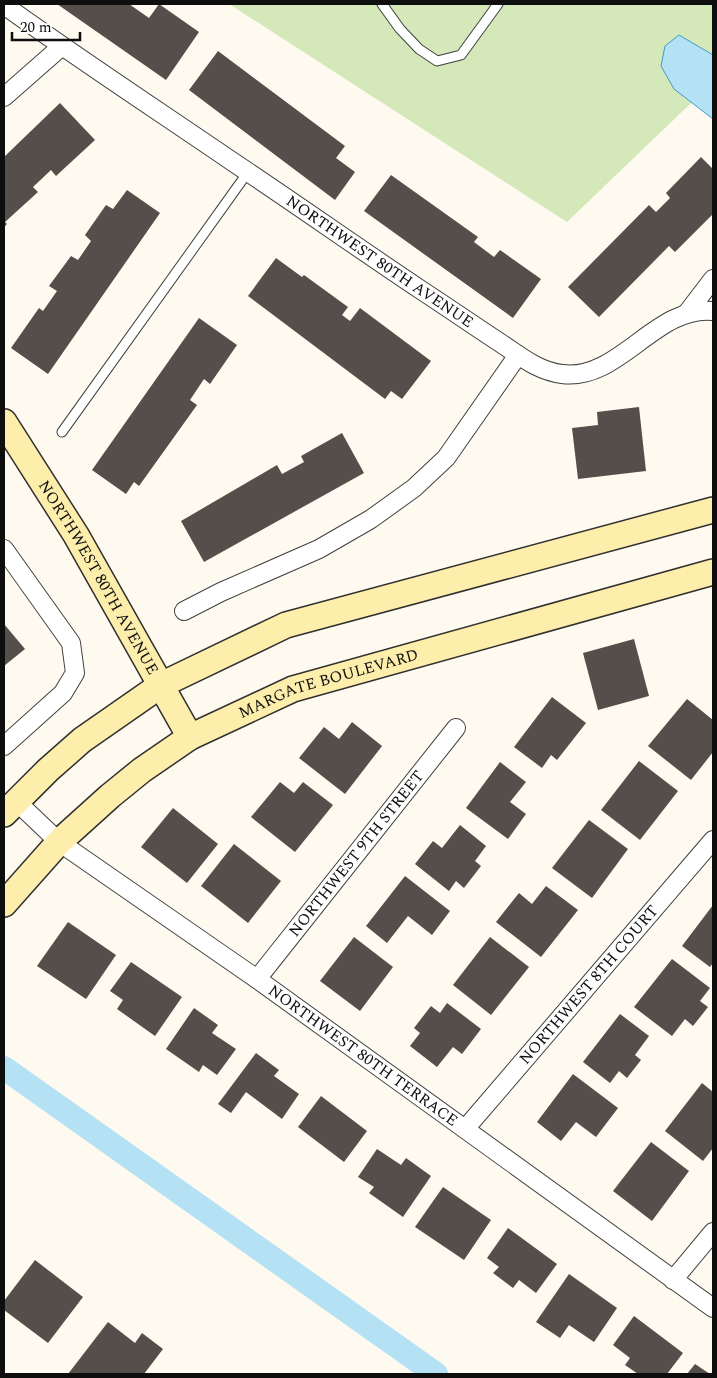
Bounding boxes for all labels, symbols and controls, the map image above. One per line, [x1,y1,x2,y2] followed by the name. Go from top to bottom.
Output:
[12,10,80,42] scale bar
[20,16,52,39] text: 20 m
[281,189,478,334] street label: NORTHWEST 80TH AVENUE
[32,475,165,679] street label: NORTHWEST 80TH AVENUE
[234,643,421,725] street label: MARGATE BOULEVARD
[283,765,430,942] street label: NORTHWEST 9TH STREET
[513,900,664,1070] street label: NORTHWEST 8TH COURT
[263,979,463,1132] street label: NORTHWEST 80TH TERRACE

